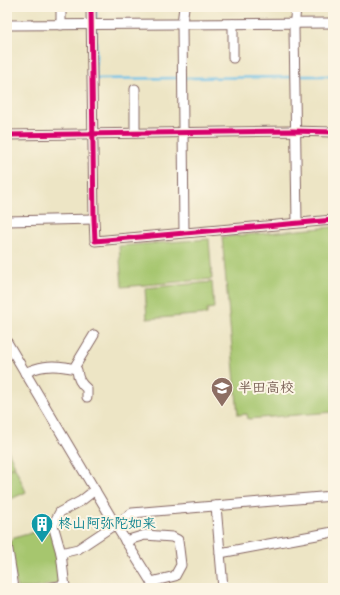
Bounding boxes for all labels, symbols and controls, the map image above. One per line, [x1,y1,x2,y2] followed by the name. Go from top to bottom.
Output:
[209,375,235,408] school or university icon: 半田高校
[238,378,294,398] place label: 半田高校
[29,511,55,544] building icon: 柊山阿弥陀如来
[58,514,156,534] place label: 柊山阿弥陀如来

